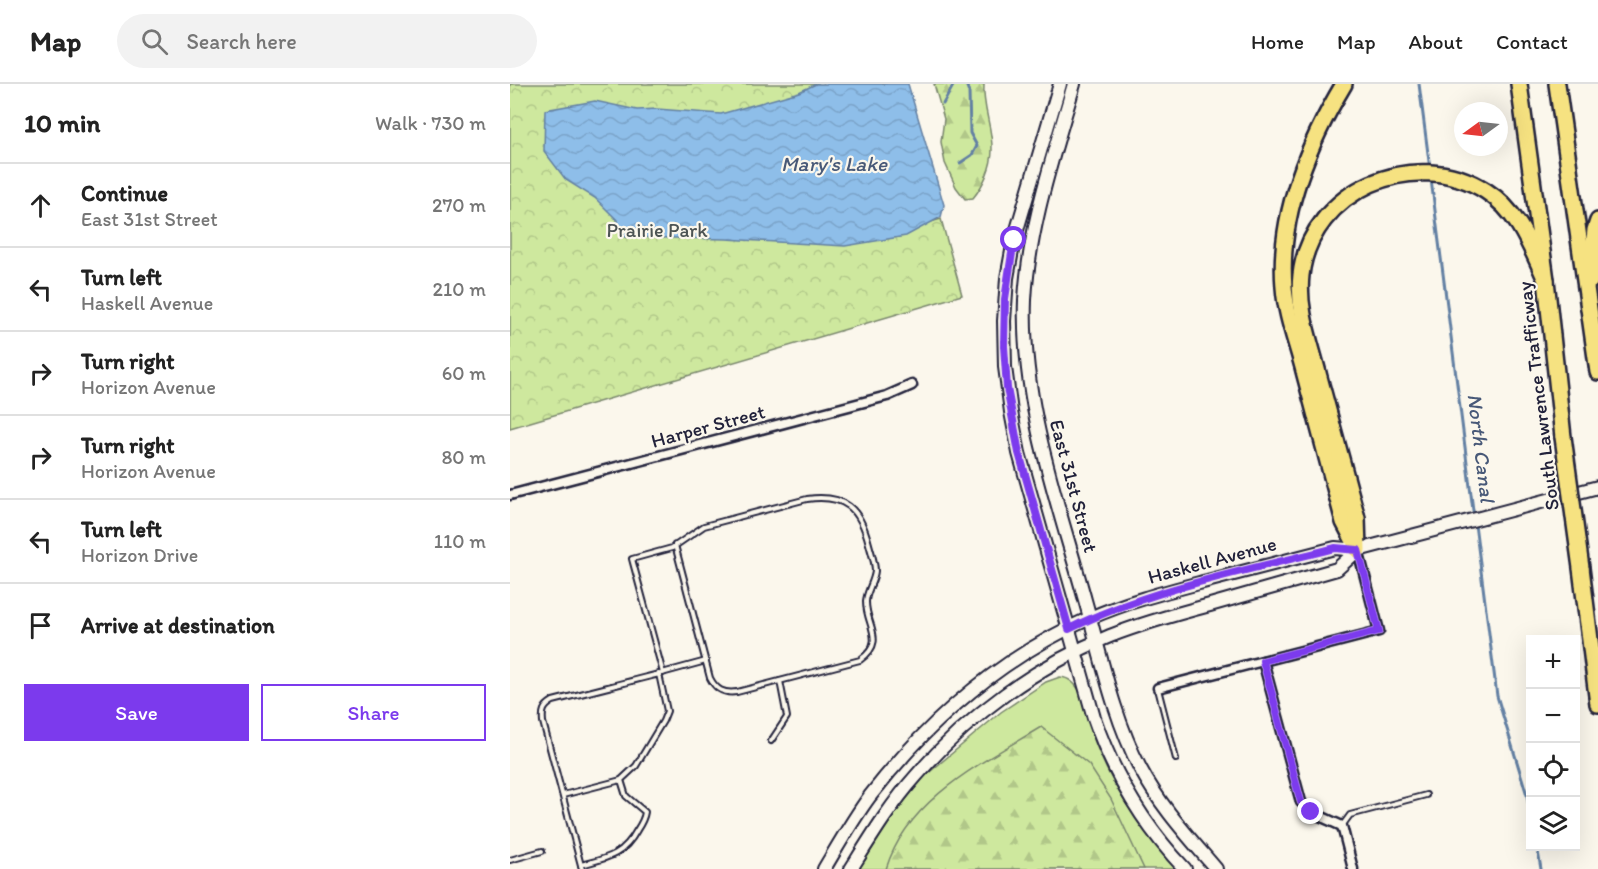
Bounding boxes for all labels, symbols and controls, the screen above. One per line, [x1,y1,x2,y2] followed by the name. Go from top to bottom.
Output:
[117,14,537,68] search box
[30,24,81,58] text: Map
[138,25,171,58] icon: search
[186,28,297,55] text: Search here
[1251,29,1304,54] text: Home
[1337,29,1376,54] text: Map
[1409,29,1463,54] text: About
[1496,29,1568,54] text: Contact
[1454,102,1508,156] north arrow
[24,107,100,139] text: 10 min
[375,111,486,135] text: Walk · 730 m
[781,151,888,176] water label: Mary's Lake
[81,180,168,207] text: Continue
[24,189,57,222] icon: ahead
[432,193,486,217] text: 270 m
[81,207,218,231] text: East 31st Street
[606,218,708,242] park label: Prairie Park
[1000,226,1026,252] route start
[81,264,162,291] text: Turn left
[24,273,57,306] icon: left
[433,277,486,301] text: 210 m
[1512,280,1564,512] street label: South Lawrence Trafficway
[81,291,213,315] text: Haskell Avenue
[81,348,175,375] text: Turn right
[24,357,57,390] icon: right
[442,361,486,385] text: 60 m
[81,375,216,399] text: Horizon Avenue
[1462,392,1501,506] water label: North Canal
[648,399,768,453] street label: Harper Street
[1045,417,1103,555] street label: East 31st Street
[81,432,175,459] text: Turn right
[24,441,57,474] icon: right
[441,445,486,469] text: 80 m
[81,459,216,483] text: Horizon Avenue
[81,516,162,543] text: Turn left
[24,525,57,558] icon: left
[434,529,486,553] text: 110 m
[1145,531,1279,589] street label: Haskell Avenue
[81,543,198,567] text: Horizon Drive
[24,609,57,642] icon: arrive
[81,612,275,639] text: Arrive at destination
[1526,635,1580,851] map controls
[1526,635,1580,689] button: +
[24,684,249,741] button: Save
[261,684,486,741] button: Share
[1526,689,1580,743] button: −
[1526,743,1580,797] button: locate
[1526,797,1580,851] button: layers
[1297,798,1323,824] route end

